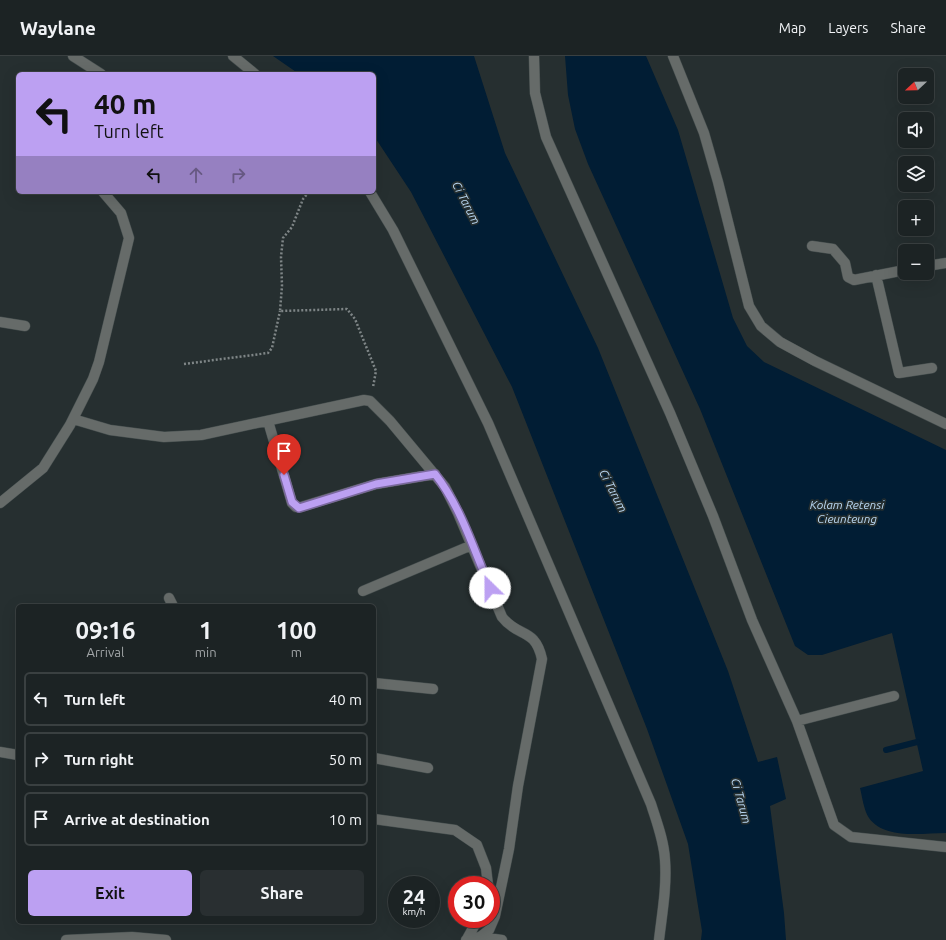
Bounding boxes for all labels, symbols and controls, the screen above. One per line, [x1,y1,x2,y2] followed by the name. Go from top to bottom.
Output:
[20,17,96,39] text: Waylane
[779,20,806,36] text: Map
[828,20,868,36] text: Layers
[890,20,926,36] text: Share
[898,68,934,104] north arrow
[898,68,934,280] map controls
[28,88,80,140] icon: left
[94,88,156,119] text: 40 m
[898,112,934,148] button: sound
[94,121,164,141] text: Turn left
[898,156,934,192] button: layers
[143,164,165,186] icon: left
[185,164,207,186] icon: ahead
[227,164,249,186] icon: right
[450,179,483,226] water label: Ci Tarum
[898,200,934,236] button: +
[898,244,934,280] button: −
[267,434,301,475] pin
[273,440,295,462] icon: arrive
[597,467,630,514] water label: Ci Tarum
[810,498,885,525] water label: Kolam Retensi Cieunteung
[469,567,511,609] position arrow
[75,617,135,644] text: 09:16
[199,617,212,644] text: 1
[276,617,317,644] text: 100
[86,645,124,659] text: Arrival
[195,645,217,659] text: min
[291,645,302,659] text: m
[30,688,52,710] icon: left
[64,691,125,708] text: Turn left
[329,691,362,708] text: 40 m
[30,748,52,770] icon: right
[64,751,134,768] text: Turn right
[329,751,362,768] text: 50 m
[729,777,754,825] water label: Ci Tarum
[30,808,52,830] icon: arrive
[64,811,210,828] text: Arrive at destination
[329,811,362,828] text: 10 m
[28,870,192,916] button: Exit
[200,870,364,916] button: Share
[448,876,500,928] speed limit sign: 30
[403,885,425,908] text: 24
[402,906,426,917] text: km/h

